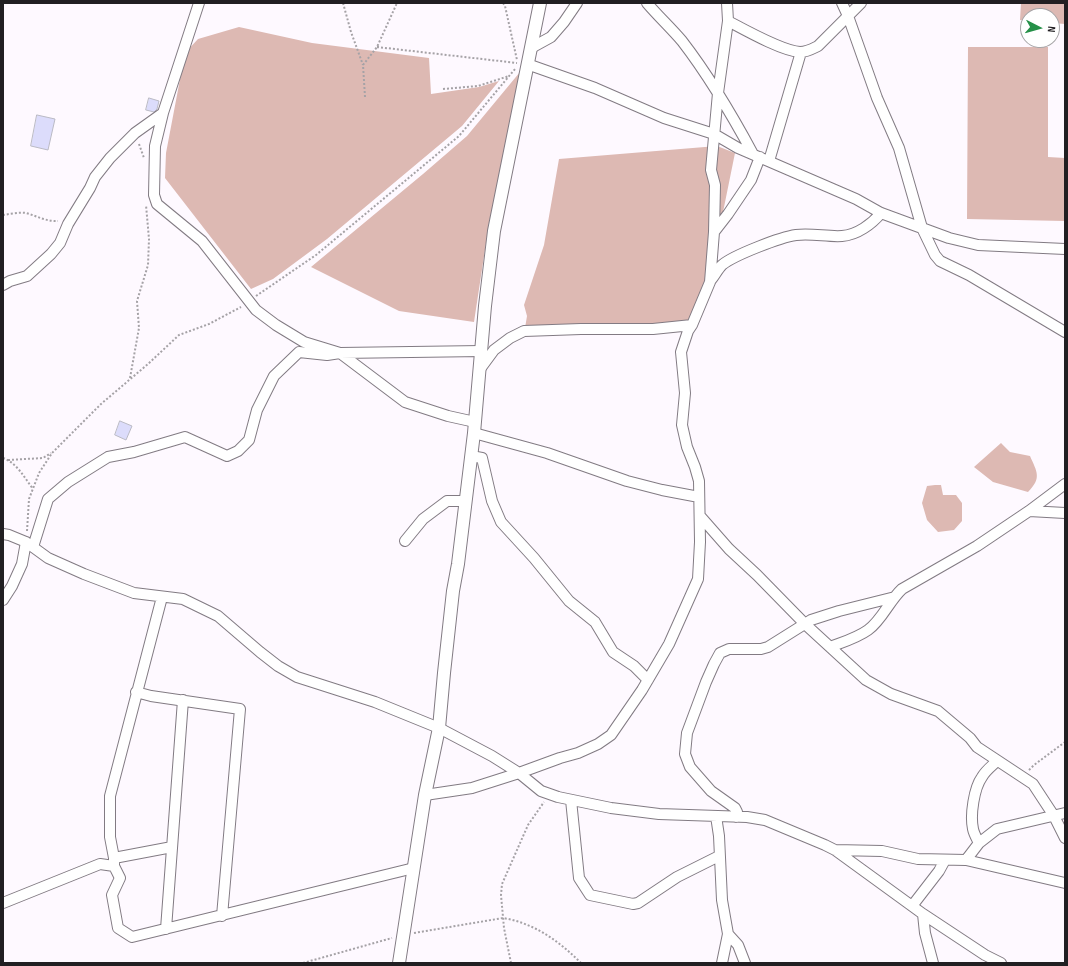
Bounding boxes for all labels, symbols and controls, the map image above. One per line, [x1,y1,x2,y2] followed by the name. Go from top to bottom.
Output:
[1020,8,1060,48] north arrow
[1045,26,1058,33] text: N

